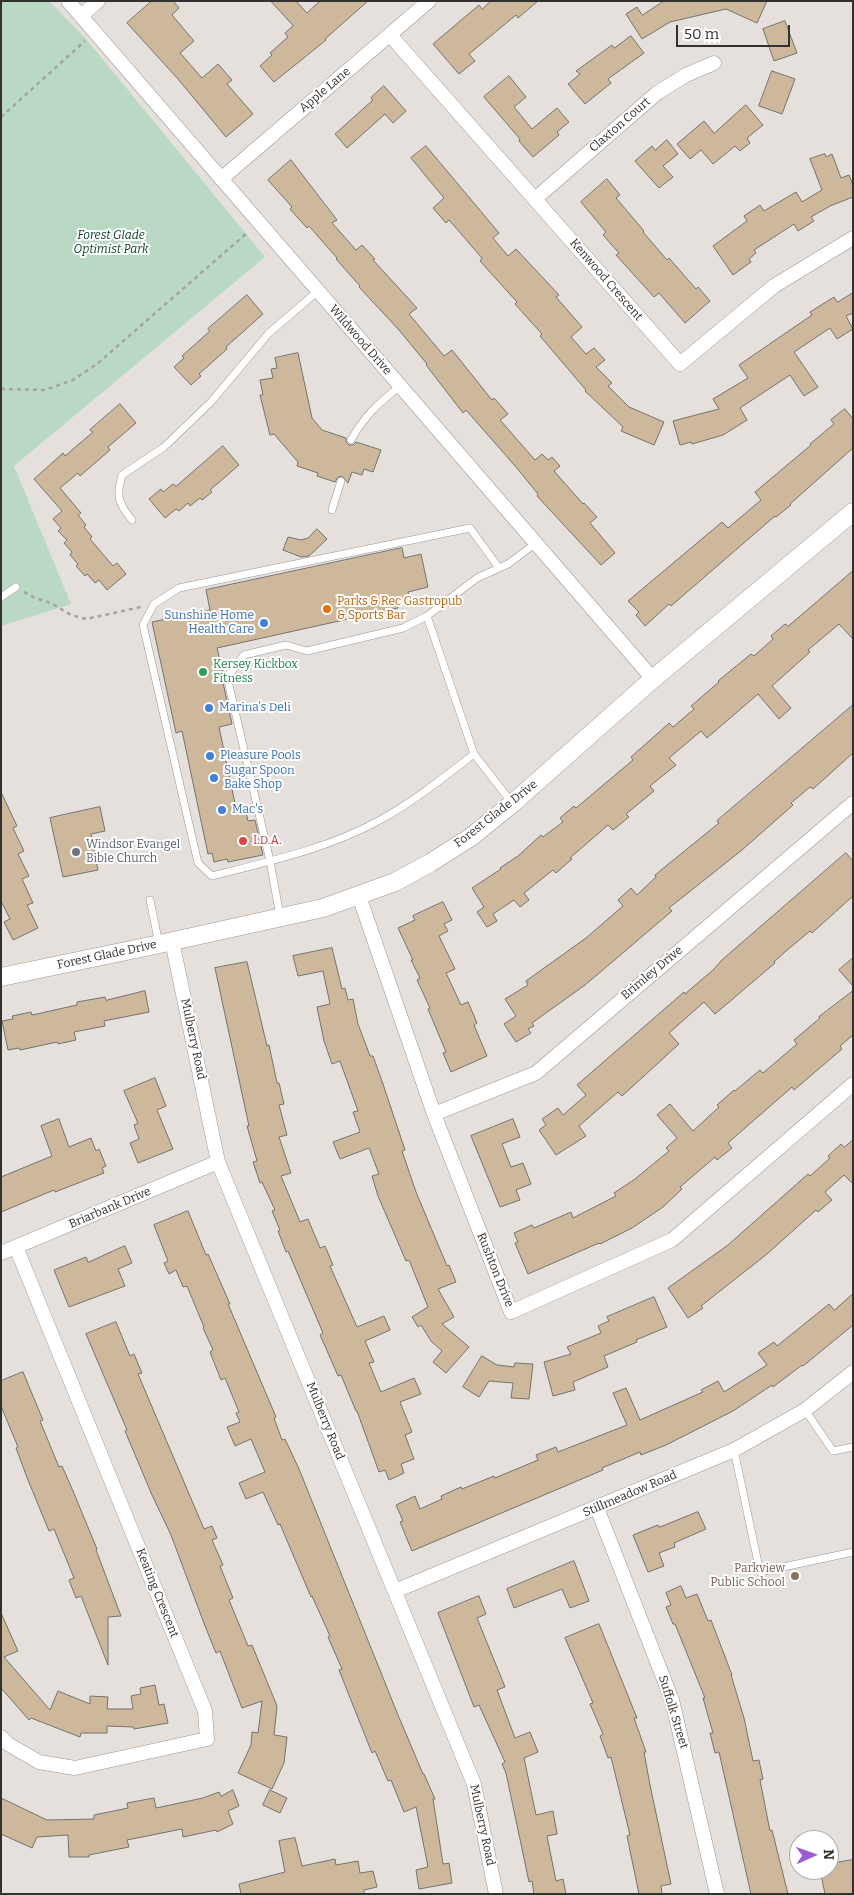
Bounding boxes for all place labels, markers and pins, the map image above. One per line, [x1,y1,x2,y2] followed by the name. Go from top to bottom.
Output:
[337,595,462,623] place label: Parks & Rec Gastropub & Sports Bar
[321,603,333,615] marker: Parks & Rec Gastropub & Sports Bar
[164,609,254,637] place label: Sunshine Home Health Care
[258,617,270,629] marker: Sunshine Home Health Care
[213,658,298,686] place label: Kersey Kickbox Fitness
[197,666,209,678] marker: Kersey Kickbox Fitness
[219,701,291,715] place label: Marina's Deli
[203,702,215,714] marker: Marina's Deli
[220,749,301,763] place label: Pleasure Pools
[204,750,216,762] marker: Pleasure Pools
[224,764,295,792] place label: Sugar Spoon Bake Shop
[208,772,220,784] marker: Sugar Spoon Bake Shop
[232,803,263,817] place label: Mac's
[216,804,228,816] marker: Mac's
[253,834,282,848] place label: I.D.A.
[237,835,249,847] marker: I.D.A.
[86,838,180,866] place label: Windsor Evangel Bible Church
[70,846,82,858] marker: Windsor Evangel Bible Church
[710,1562,785,1590] place label: Parkview Public School
[789,1570,801,1582] marker: Parkview Public School

